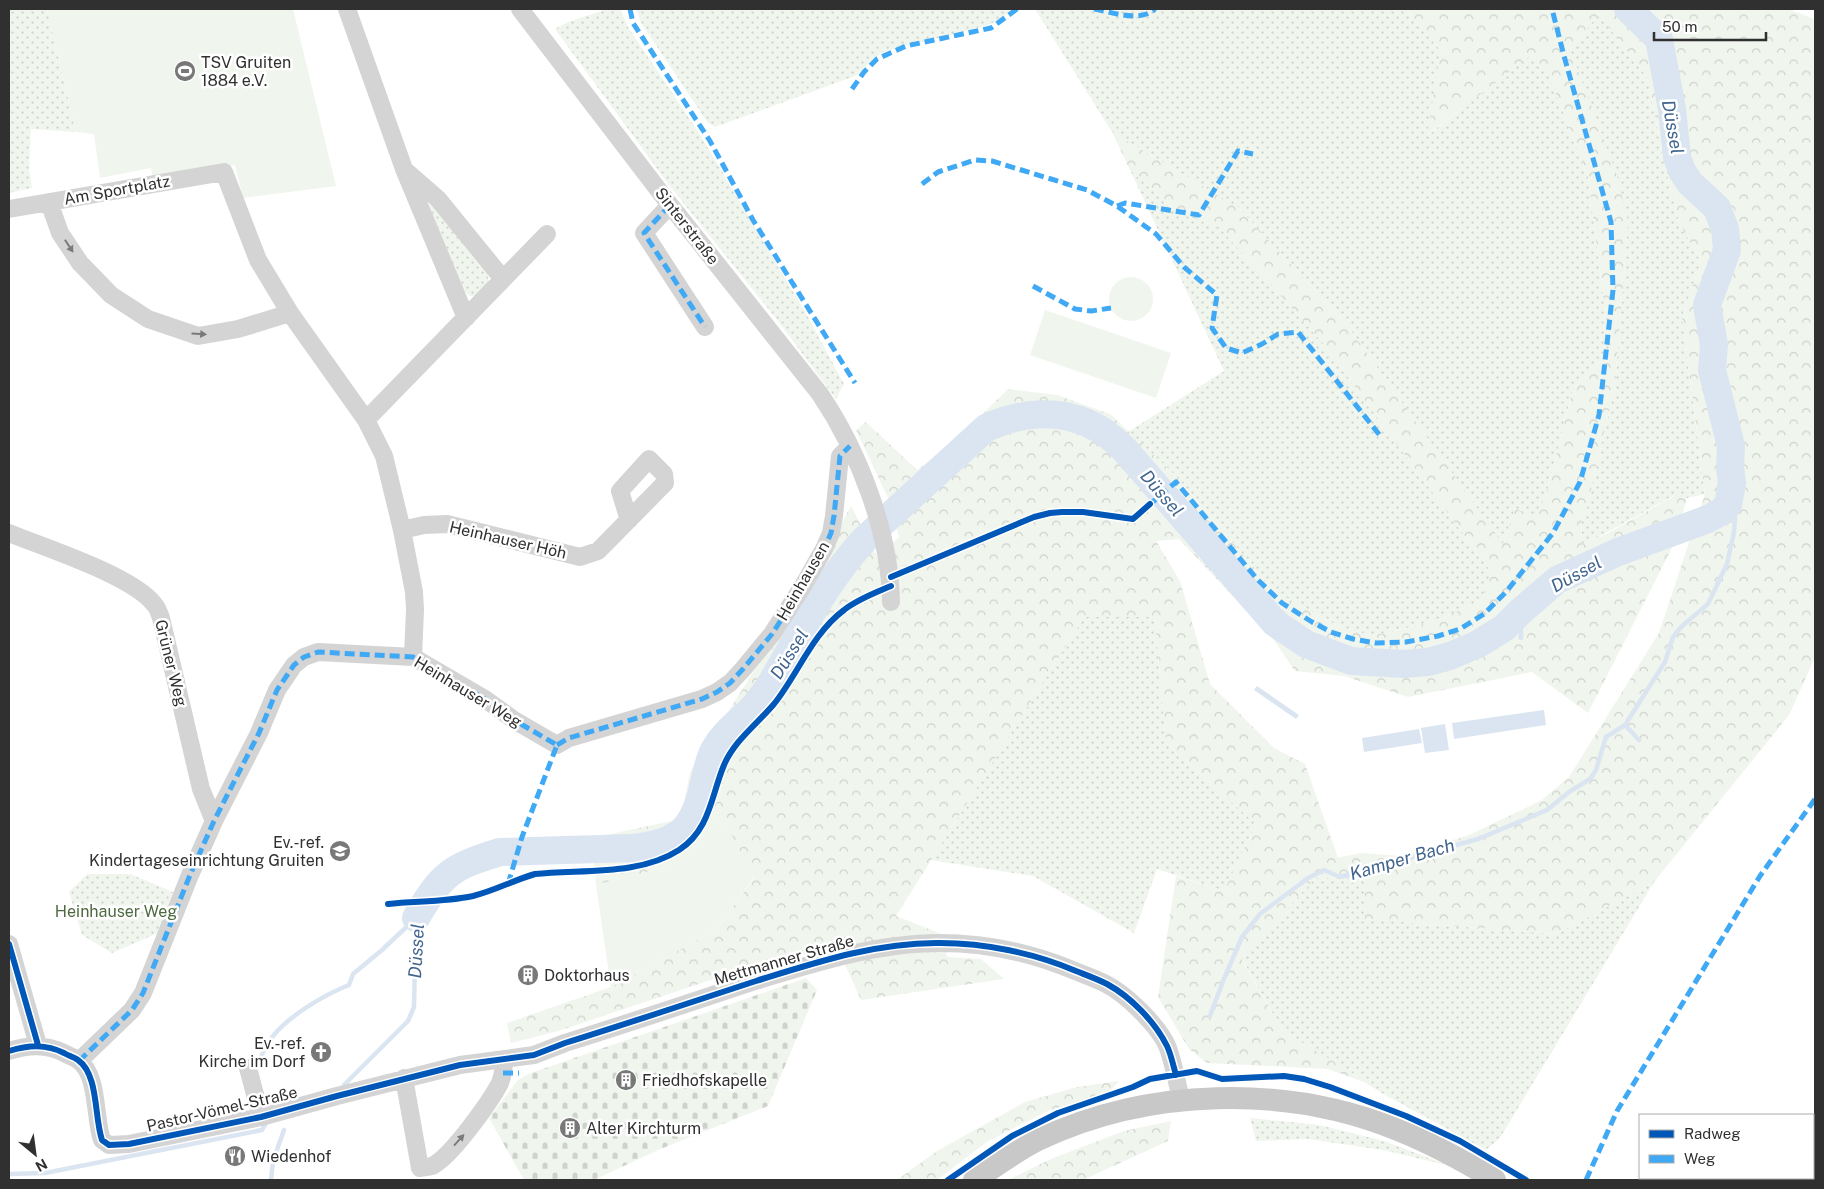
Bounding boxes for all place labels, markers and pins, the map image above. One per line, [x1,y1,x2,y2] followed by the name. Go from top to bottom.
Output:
[201,53,291,90] place label: TSV Gruiten 1884 e.V.
[173,59,197,83] sports icon: TSV Gruiten 1884 e.V.
[89,833,324,870] place label: Ev.-ref. Kindertageseinrichtung Gruiten
[328,839,352,863] school or university icon: Ev.-ref. Kindertageseinrichtung Gruiten
[516,963,540,987] building icon: Doktorhaus
[544,966,630,985] place label: Doktorhaus
[199,1034,305,1071] place label: Ev.-ref. Kirche im Dorf
[309,1040,333,1064] church icon: Ev.-ref. Kirche im Dorf
[614,1068,638,1092] building icon: Friedhofskapelle
[642,1071,767,1090] place label: Friedhofskapelle
[558,1116,582,1140] building icon: Alter Kirchturm
[586,1119,701,1138] place label: Alter Kirchturm
[223,1144,247,1168] restaurant icon: Wiedenhof
[251,1147,331,1166] place label: Wiedenhof

